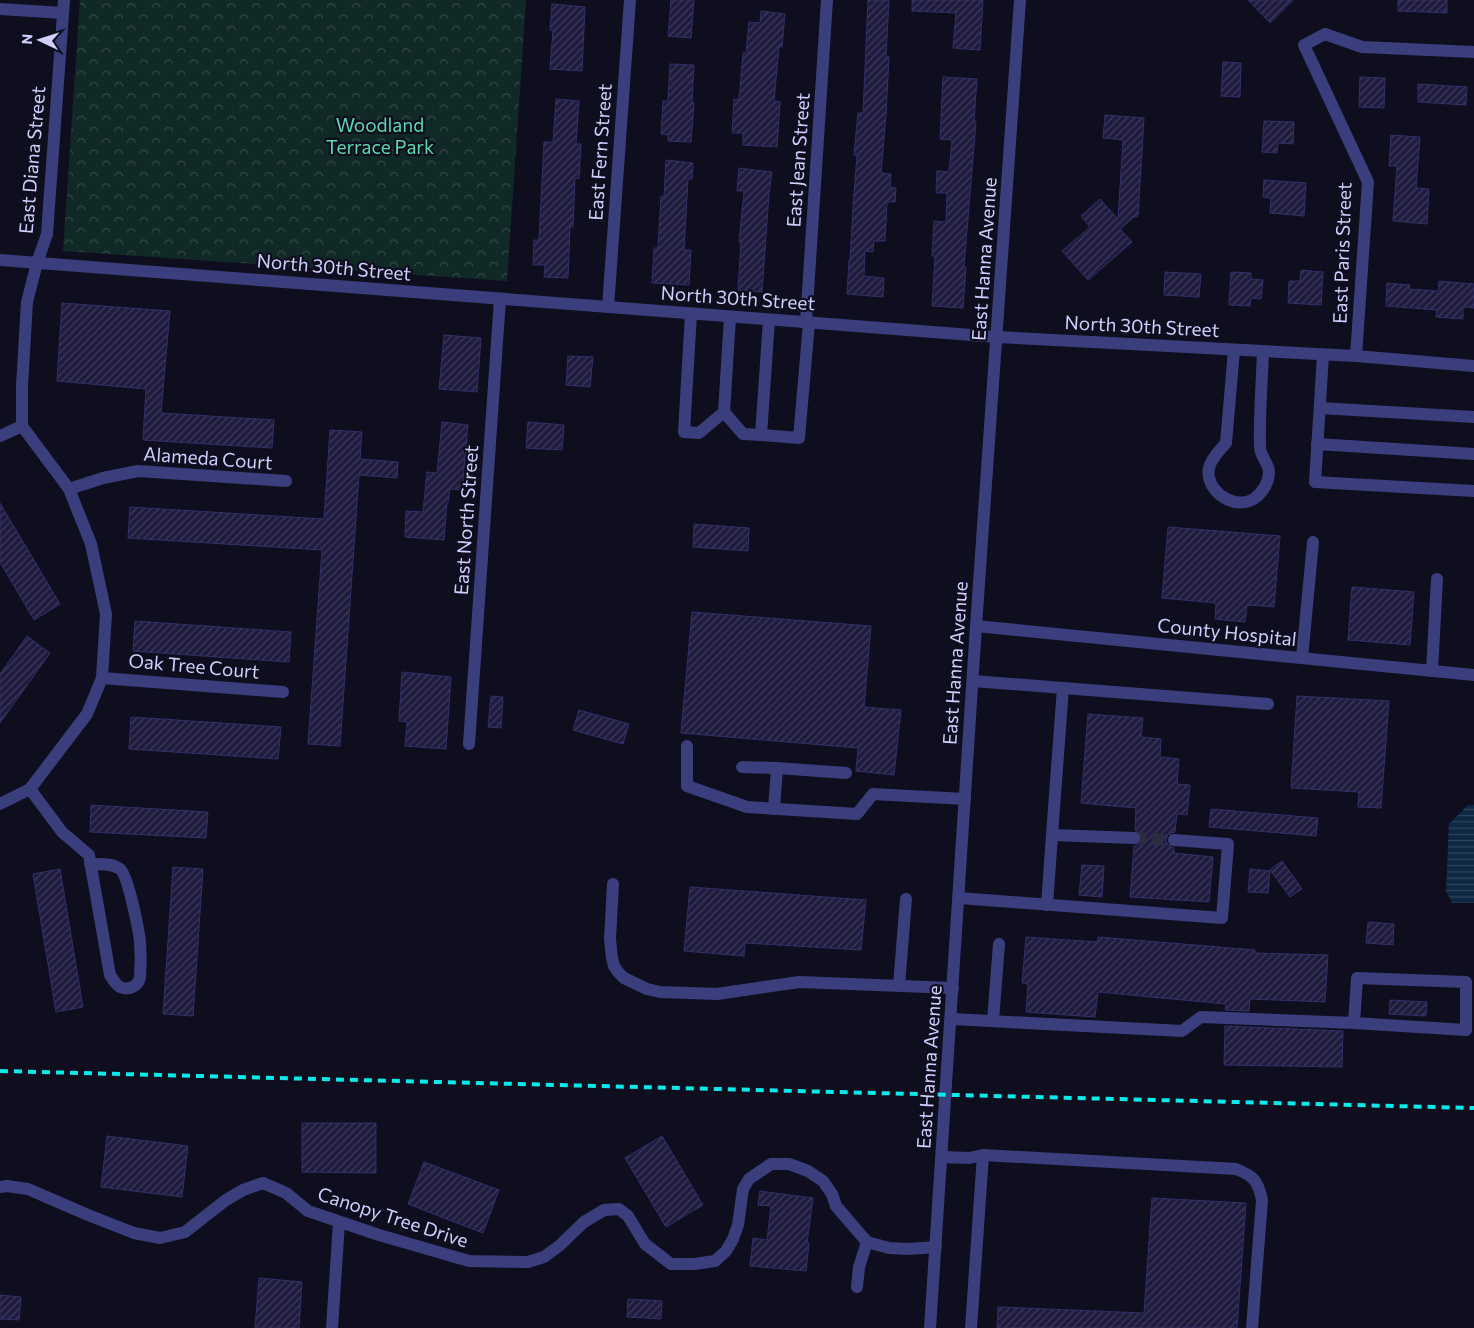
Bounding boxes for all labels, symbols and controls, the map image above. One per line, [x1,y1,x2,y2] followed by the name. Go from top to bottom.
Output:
[15,15,65,65] north arrow
[18,33,35,45] text: N
[583,82,616,221] street label: East Fern Street
[14,85,49,235] street label: East Diana Street
[781,92,814,228] street label: East Jean Street
[326,113,434,158] park label: Woodland Terrace Park
[966,176,1001,342] street label: East Hanna Avenue
[1328,182,1355,324] street label: East Paris Street
[256,248,412,285] street label: North 30th Street
[660,281,816,314] street label: North 30th Street
[1064,310,1220,341] street label: North 30th Street
[143,442,274,474] street label: Alameda Court
[449,444,482,596] street label: East North Street
[937,580,972,746] street label: East Hanna Avenue
[1156,613,1298,650] street label: County Hospital
[128,648,261,683] street label: Oak Tree Court
[911,984,946,1150] street label: East Hanna Avenue
[315,1181,471,1252] street label: Canopy Tree Drive

